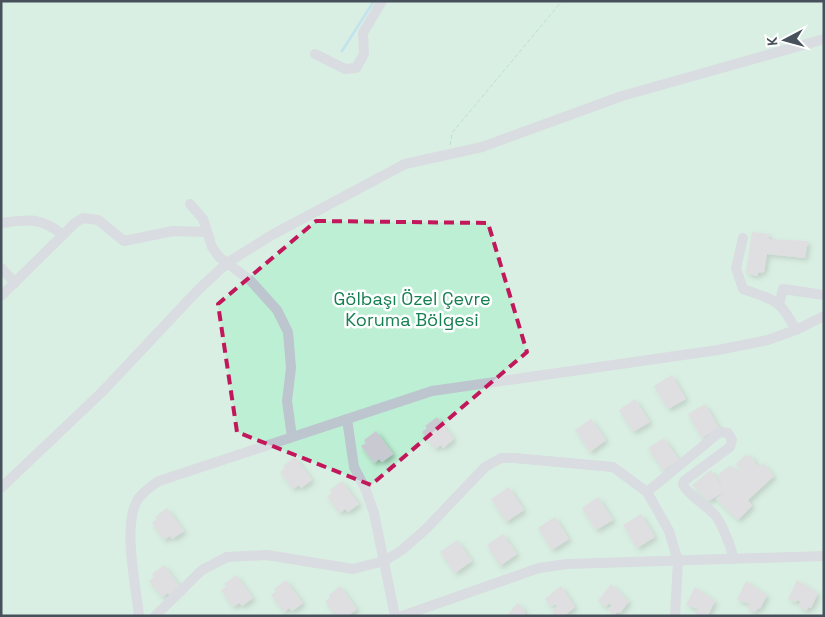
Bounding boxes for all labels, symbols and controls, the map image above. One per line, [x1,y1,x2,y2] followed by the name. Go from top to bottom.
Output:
[760,15,810,65] north arrow
[763,36,781,47] text: K
[333,287,491,331] park label: Gölbaşı Özel Çevre Koruma Bölgesi

